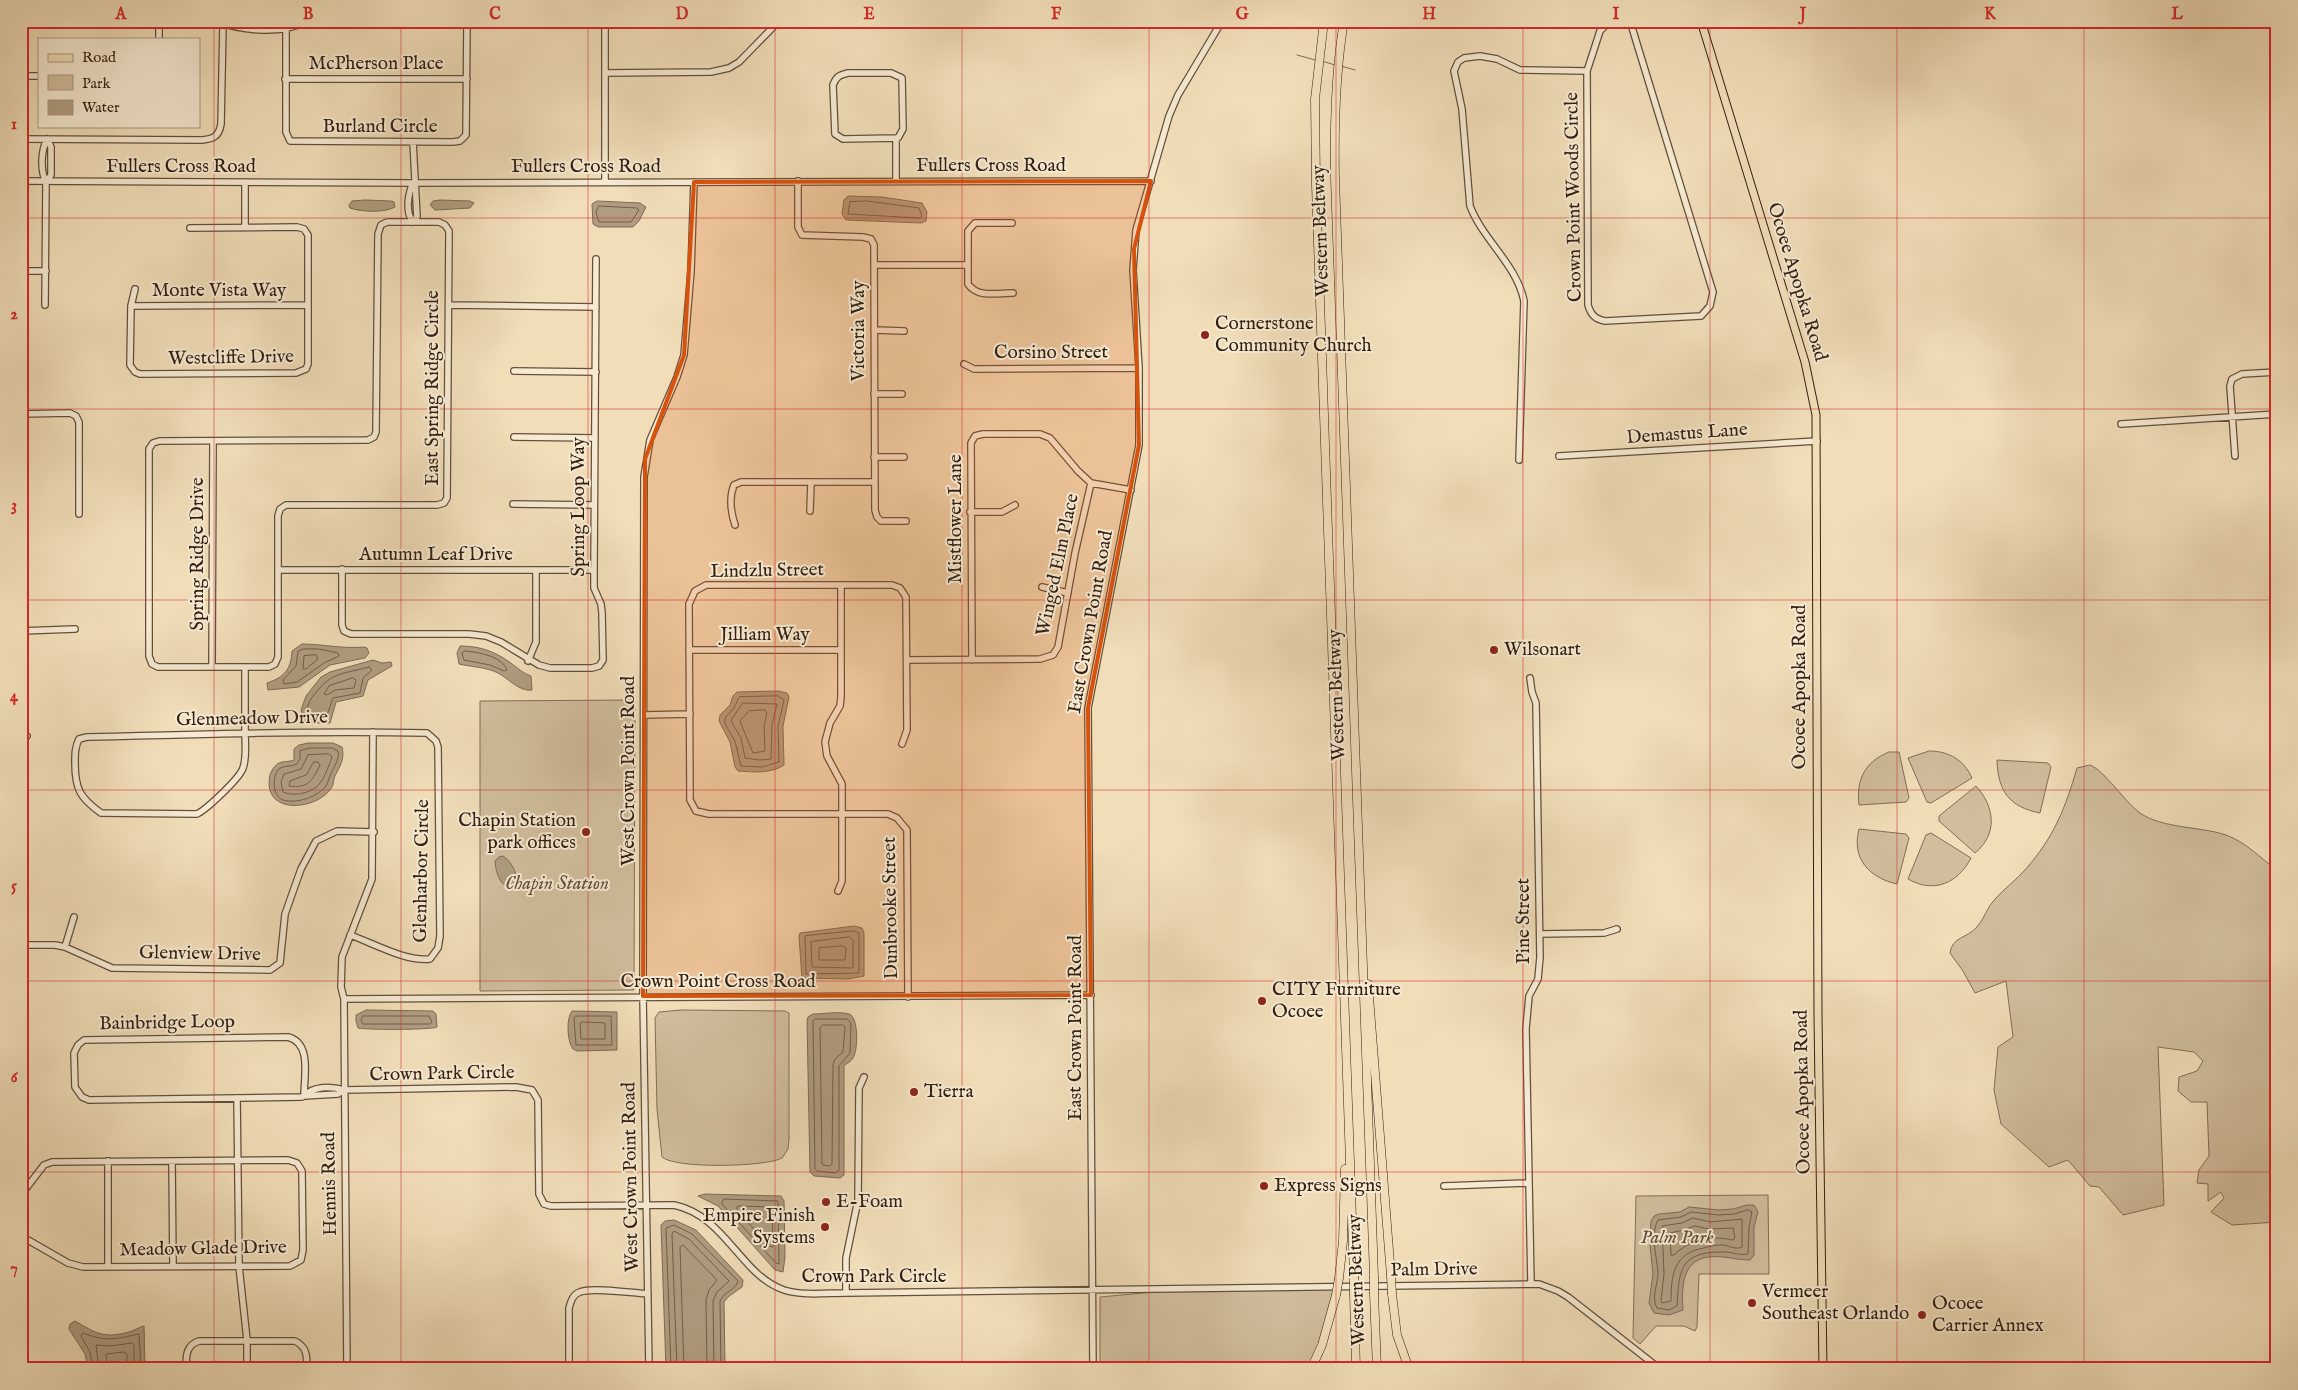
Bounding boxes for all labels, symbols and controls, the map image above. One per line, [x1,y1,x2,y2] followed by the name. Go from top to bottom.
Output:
[115,5,128,25] text: A
[303,5,314,25] text: B
[489,5,501,25] text: C
[676,5,689,25] text: D
[863,5,875,25] text: E
[1051,5,1062,25] text: F
[1236,5,1249,25] text: G
[1422,5,1436,25] text: H
[1613,5,1620,25] text: I
[1798,5,1807,25] text: J
[1984,5,1997,25] text: K
[2171,5,2183,25] text: L
[38,38,200,128] legend
[82,48,117,67] text: Road
[308,52,444,76] street label: McPherson Place
[82,74,112,93] text: Park
[1560,92,1588,302] street label: Crown Point Woods Circle
[82,98,120,117] text: Water
[11,115,17,135] text: 1
[323,115,438,139] street label: Burland Circle
[916,154,1067,178] street label: Fullers Cross Road
[106,155,257,179] street label: Fullers Cross Road
[511,155,662,179] street label: Fullers Cross Road
[1307,164,1335,297] street label: Western Beltway
[1761,200,1833,365] street label: Ocoee Apopka Road
[152,279,287,303] street label: Monte Vista Way
[847,280,871,382] street label: Victoria Way
[421,290,445,486] street label: East Spring Ridge Circle
[10,305,18,325] text: 2
[1215,312,1372,358] place label: Cornerstone Community Church
[1199,329,1211,341] marker: Cornerstone Community Church
[994,341,1109,365] street label: Corsino Street
[168,345,294,371] street label: Westcliffe Drive
[1626,418,1749,450] street label: Demastus Lane
[567,437,591,577] street label: Spring Loop Way
[944,454,968,584] street label: Mistflower Lane
[186,477,210,631] street label: Spring Ridge Drive
[1031,491,1085,638] street label: Winged Elm Place
[11,496,17,516] text: 3
[1063,528,1119,715] street label: East Crown Point Road
[358,543,513,567] street label: Autumn Leaf Drive
[710,558,825,584] street label: Lindzlu Street
[1788,604,1812,769] street label: Ocoee Apopka Road
[718,623,810,647] street label: Jilliam Way
[1323,628,1351,761] street label: Western Beltway
[1504,638,1582,662] place label: Wilsonart
[1488,644,1500,656] marker: Wilsonart
[617,675,641,866] street label: West Crown Point Road
[10,687,19,707] text: 4
[176,706,328,732] street label: Glenmeadow Drive
[409,799,435,943] street label: Glenharbor Circle
[458,809,576,855] place label: Chapin Station park offices
[580,826,592,838] marker: Chapin Station park offices
[878,836,904,980] street label: Dunbrooke Street
[505,872,609,896] park label: Chapin Station
[11,877,17,897] text: 5
[1512,877,1536,964] street label: Pine Street
[1064,934,1088,1121] street label: East Crown Point Road
[139,941,261,967] street label: Glenview Drive
[620,970,816,994] street label: Crown Point Cross Road
[1272,978,1401,1024] place label: CITY Furniture Ocoee
[1256,995,1268,1007] marker: CITY Furniture Ocoee
[1790,1009,1816,1175] street label: Ocoee Apopka Road
[99,1010,235,1036] street label: Bainbridge Loop
[369,1061,515,1087] street label: Crown Park Circle
[11,1068,19,1088] text: 6
[924,1080,975,1104] place label: Tierra
[617,1081,645,1272] street label: West Crown Point Road
[908,1086,920,1098] marker: Tierra
[317,1131,343,1236] street label: Hennis Road
[1274,1174,1382,1198] place label: Express Signs
[1258,1180,1270,1192] marker: Express Signs
[836,1190,903,1214] place label: E-Foam
[820,1196,832,1208] marker: E-Foam
[703,1204,815,1250] place label: Empire Finish Systems
[1343,1213,1371,1346] street label: Western Beltway
[819,1221,831,1233] marker: Empire Finish Systems
[1641,1226,1714,1250] park label: Palm Park
[119,1236,287,1262] street label: Meadow Glade Drive
[1390,1257,1478,1283] street label: Palm Drive
[10,1259,18,1279] text: 7
[801,1265,947,1289] street label: Crown Park Circle
[1761,1280,1909,1326] place label: Vermeer Southeast Orlando
[1932,1292,2044,1338] place label: Ocoee Carrier Annex
[1746,1297,1758,1309] marker: Vermeer Southeast Orlando
[1916,1309,1928,1321] marker: Ocoee Carrier Annex

